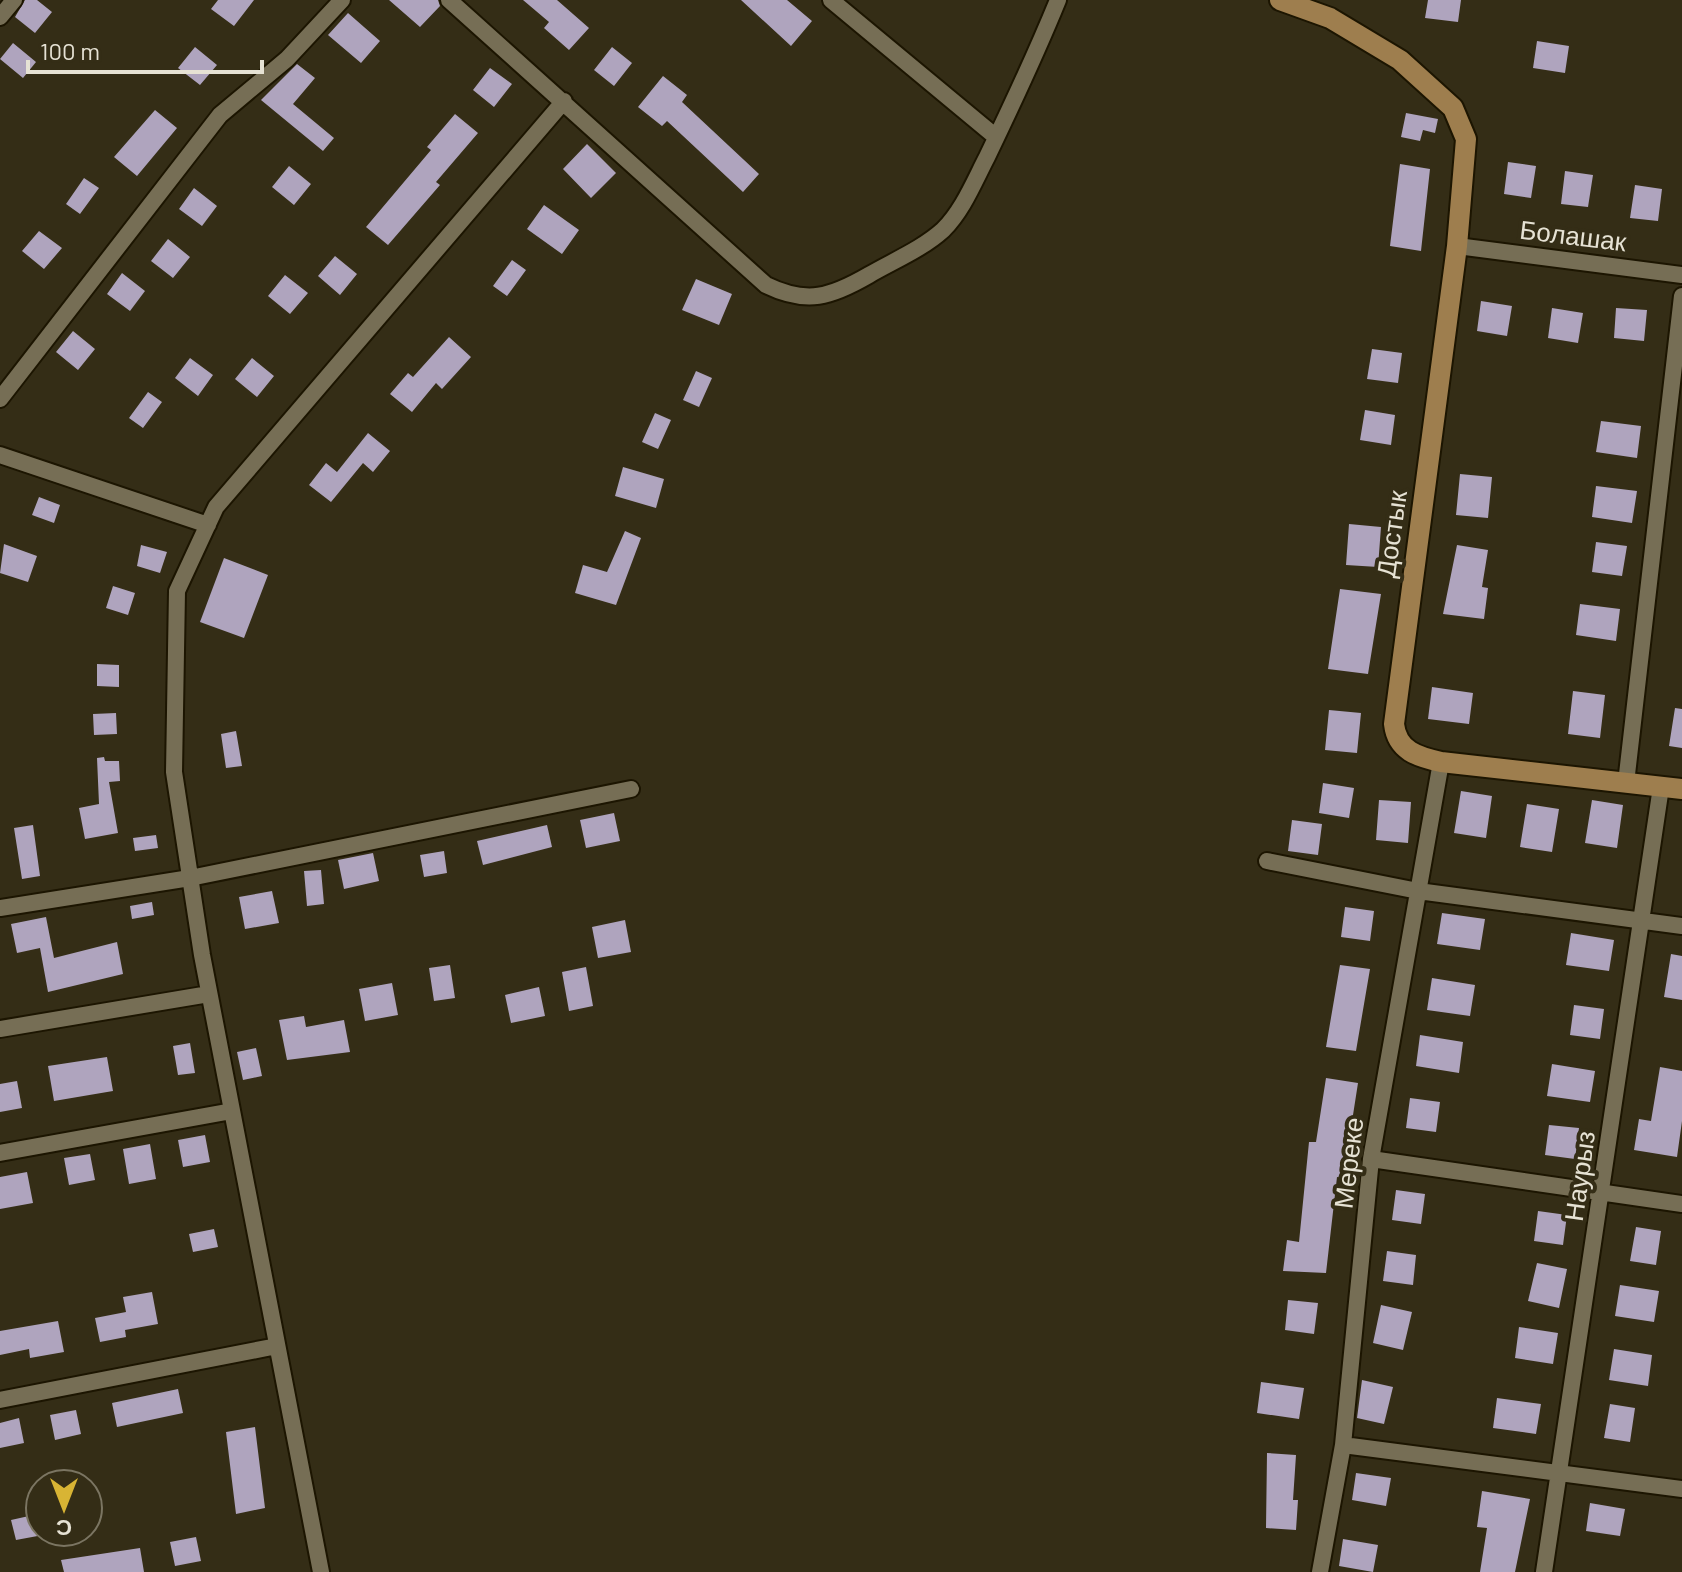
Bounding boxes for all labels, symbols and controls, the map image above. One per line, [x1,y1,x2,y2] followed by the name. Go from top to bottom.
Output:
[28,24,262,74] scale bar
[40,36,100,65] text: 100 m
[1518,213,1629,257] street label: Болашак
[1369,488,1412,579] street label: Достык
[1327,1116,1368,1210] street label: Мереке
[1557,1129,1600,1223] street label: Наурыз
[24,1468,104,1548] north arrow
[56,1516,72,1542] text: С

